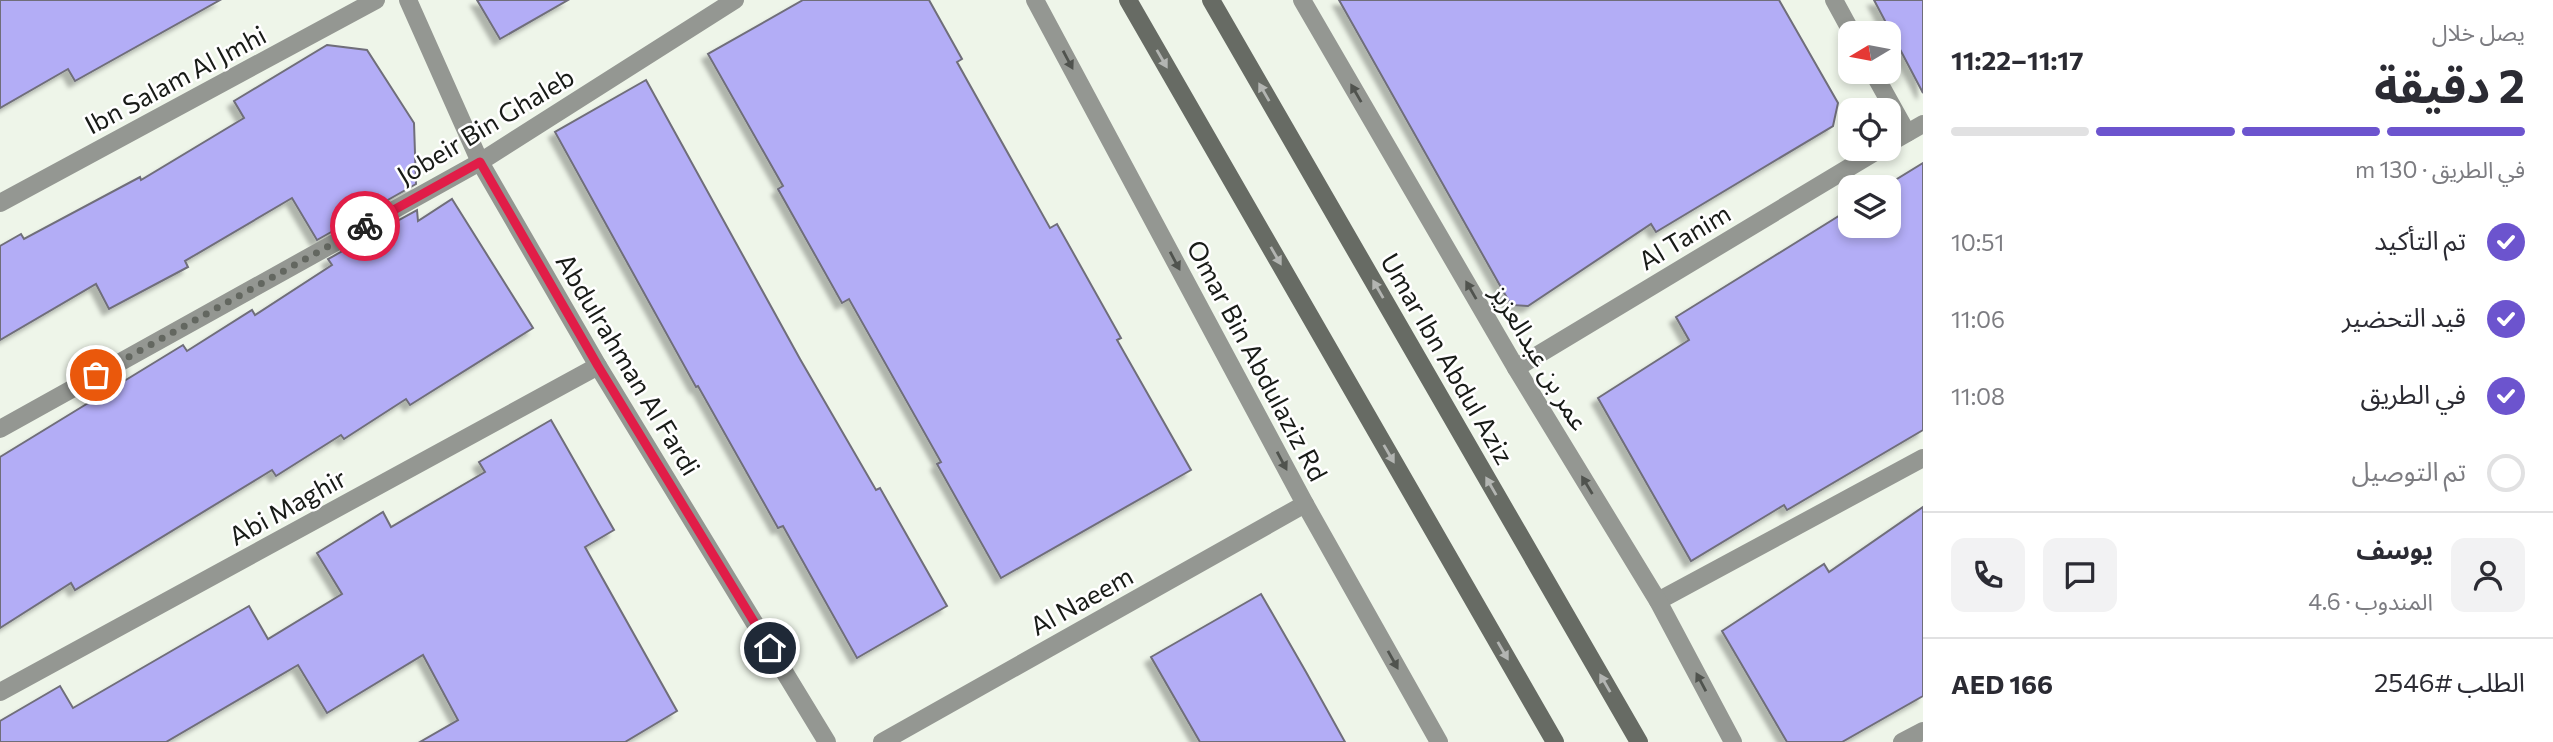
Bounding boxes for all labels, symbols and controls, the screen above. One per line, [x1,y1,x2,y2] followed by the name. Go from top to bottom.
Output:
[79,18,271,140] street label: Ibn Salam Al Jmhi
[2432,18,2525,46] text: يصل خلال
[1838,21,1900,84] north arrow
[1838,21,1901,238] map controls
[1951,44,2083,75] text: 11:17–11:22
[1062,50,1073,70] one-way arrow
[1156,50,1168,69] one-way arrow
[2374,56,2525,112] text: 2 دقيقة
[391,60,579,190] street label: Jobeir Bin Ghaleb
[1258,82,1270,101] one-way arrow
[1351,83,1363,103] one-way arrow
[1838,98,1901,161] button: locate
[2355,155,2525,183] text: في الطريق · 130 m
[1838,175,1901,238] button: layers
[330,191,400,261] courier
[1632,196,1736,276] street label: Al Tanim
[346,207,384,245] icon: bike
[2487,223,2525,261] icon: check
[2374,224,2466,255] text: تم التأكيد
[1951,228,2004,256] text: 10:51
[1181,234,1335,486] street label: Omar Bin Abdulaziz Rd
[550,247,708,481] street label: Abdulrahman Al Fardi
[1270,247,1282,266] one-way arrow
[1375,247,1521,469] street label: Umar Ibn Abdul Aziz
[1169,251,1181,271] one-way arrow
[1484,278,1597,436] street label: عمر بن عبدالعزيز
[1372,279,1384,298] one-way arrow
[1465,280,1477,299] one-way arrow
[2487,300,2525,338] icon: check
[2342,301,2466,332] text: قيد التحضير
[1951,305,2005,333] text: 11:06
[66,345,126,405] pin
[77,356,115,394] icon: bag
[2487,377,2525,415] icon: check
[2361,378,2466,409] text: في الطريق
[1951,382,2005,410] text: 11:08
[1383,444,1395,463] one-way arrow
[1277,451,1288,471] one-way arrow
[2352,455,2466,486] text: تم التوصيل
[223,461,351,551] street label: Abi Maghir
[1485,476,1497,495] one-way arrow
[1581,476,1594,495] one-way arrow
[2356,533,2433,564] text: يوسف
[1951,538,2025,612] button: phone
[2043,538,2117,612] button: chat
[2451,538,2525,612] button: person
[1024,559,1138,641] street label: Al Naeem
[2308,587,2433,615] text: المندوب · 4.6
[740,618,800,678] pin
[751,629,789,667] icon: home
[1496,641,1509,660] one-way arrow
[1387,650,1399,670] one-way arrow
[2374,666,2525,697] text: الطلب #2546
[1951,668,2053,699] text: AED 166
[1695,672,1707,692] one-way arrow
[1599,673,1611,692] one-way arrow

